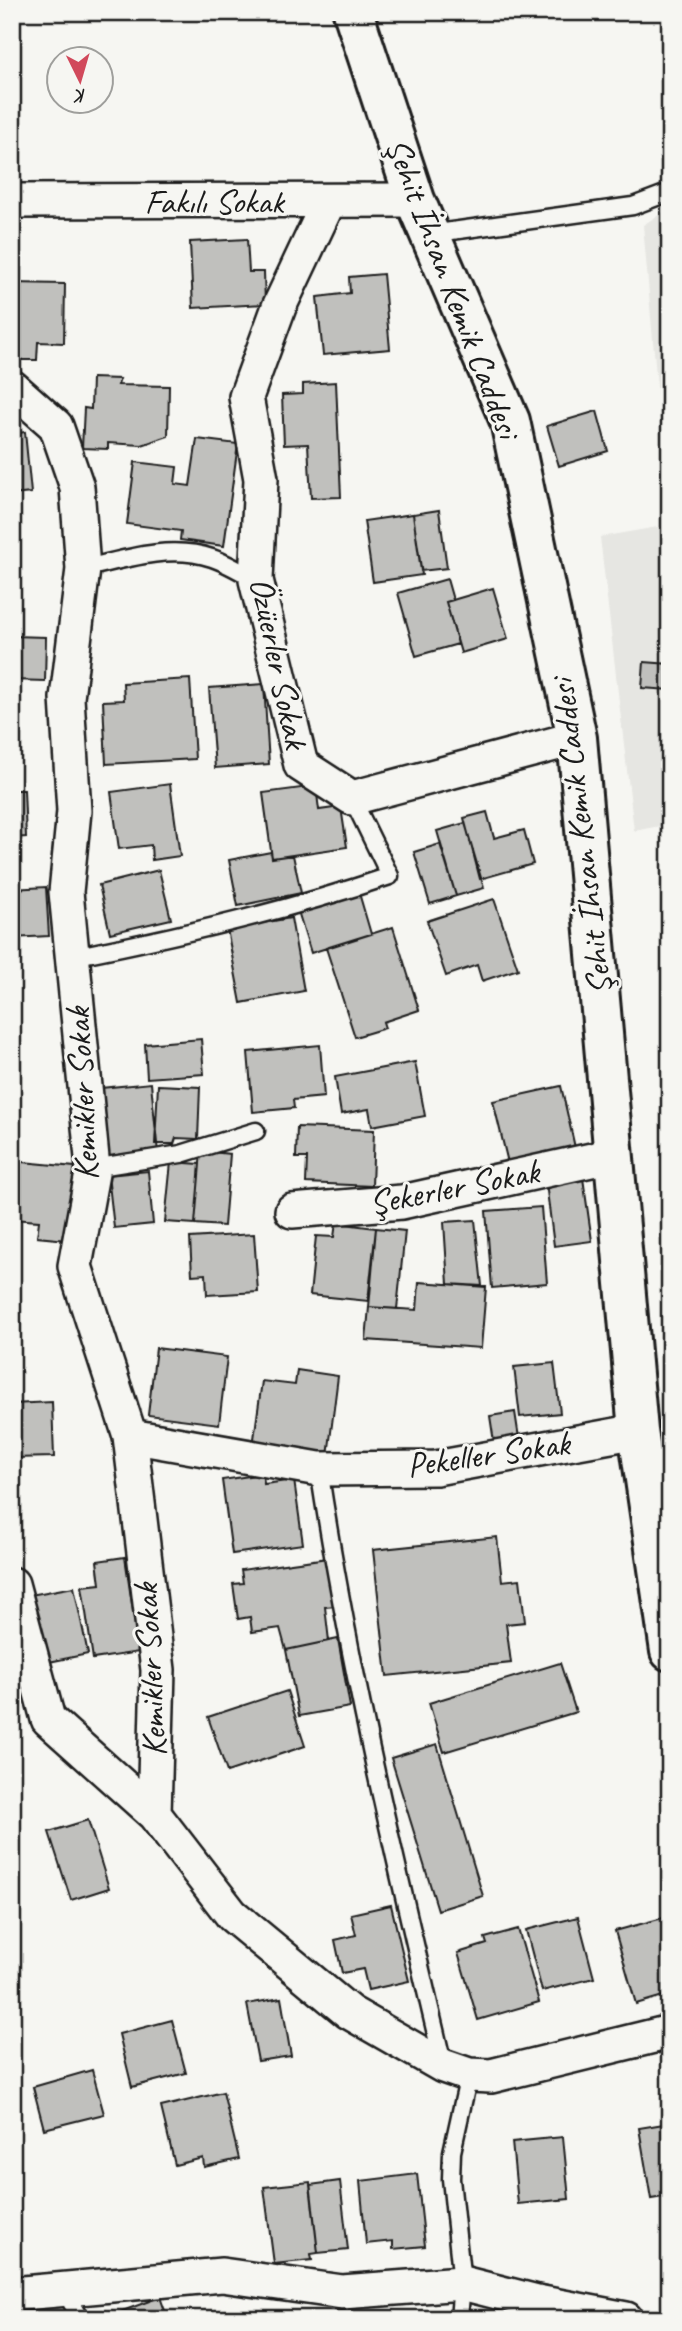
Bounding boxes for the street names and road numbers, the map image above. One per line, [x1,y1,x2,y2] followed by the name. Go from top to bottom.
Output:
[375,132,533,448] street label: Şehit İhsan Kemik Caddesi
[145,179,286,224] street label: Fakılı Sokak
[239,573,320,755] street label: Özüerler Sokak
[539,672,623,997] street label: Şehit İhsan Kemik Caddesi
[55,1004,109,1182] street label: Kemikler Sokak
[365,1148,545,1226] street label: Şekerler Sokak
[404,1420,575,1488] street label: Pekeller Sokak
[123,1580,177,1758] street label: Kemikler Sokak

